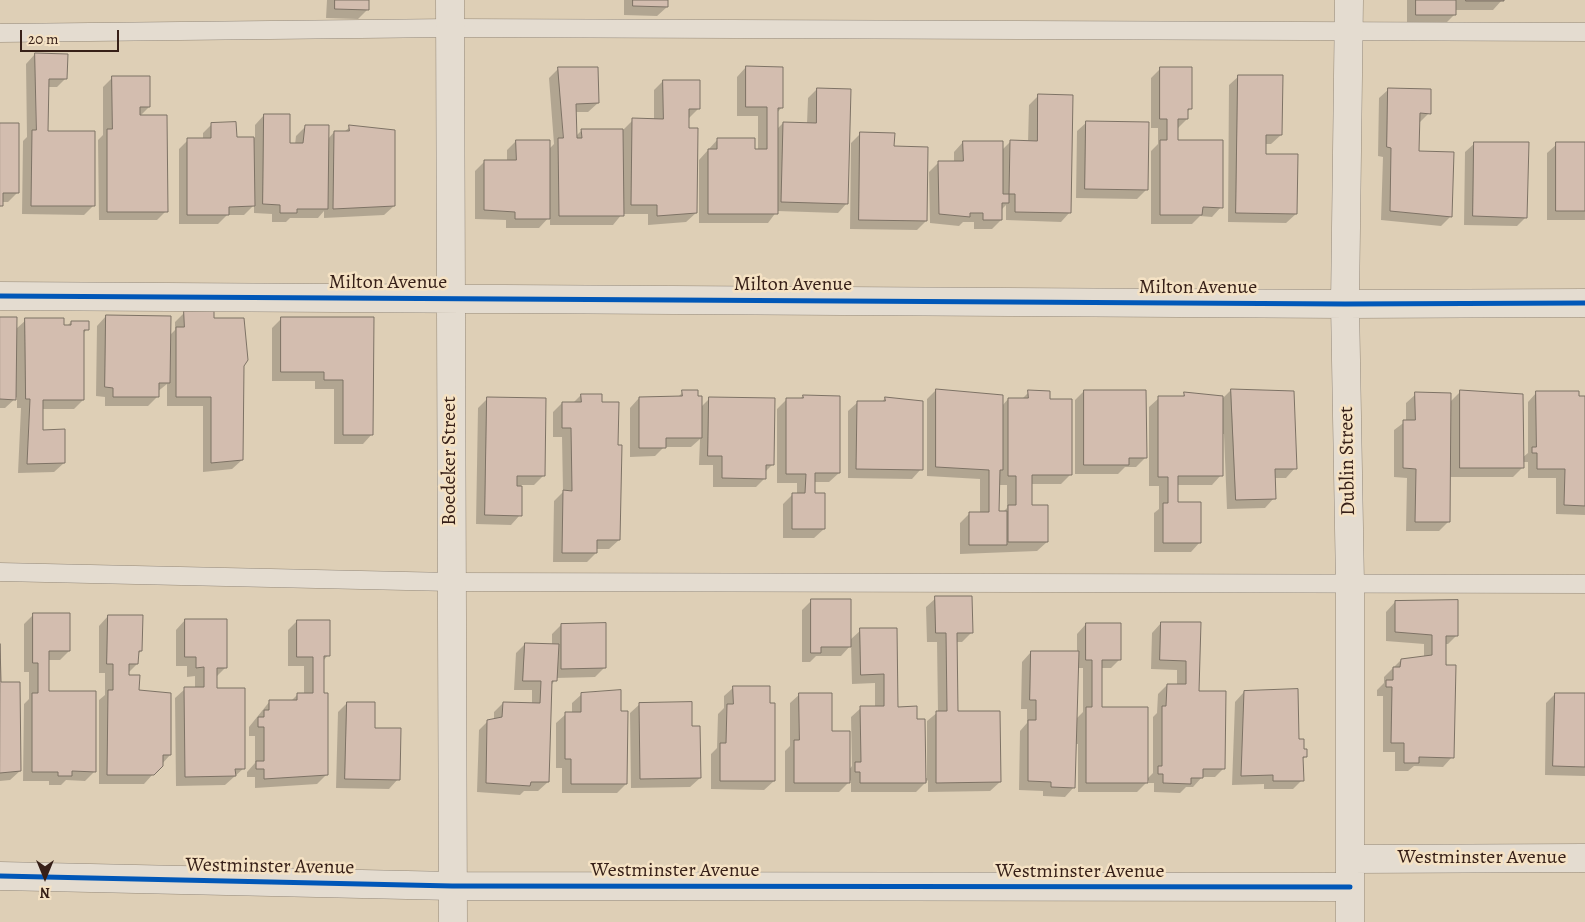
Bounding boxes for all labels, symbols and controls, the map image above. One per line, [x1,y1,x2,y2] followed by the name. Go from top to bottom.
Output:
[22,20,121,52] scale bar
[28,29,59,49] text: 20 m
[329,271,447,295] street label: Milton Avenue
[734,273,852,297] street label: Milton Avenue
[1139,276,1257,300] street label: Milton Avenue
[438,396,462,526] street label: Boedeker Street
[1335,406,1361,516] street label: Dublin Street
[1398,846,1566,870] street label: Westminster Avenue
[20,852,70,902] north arrow
[185,854,355,880] street label: Westminster Avenue
[591,859,759,883] street label: Westminster Avenue
[996,860,1164,884] street label: Westminster Avenue
[40,883,50,902] text: N

